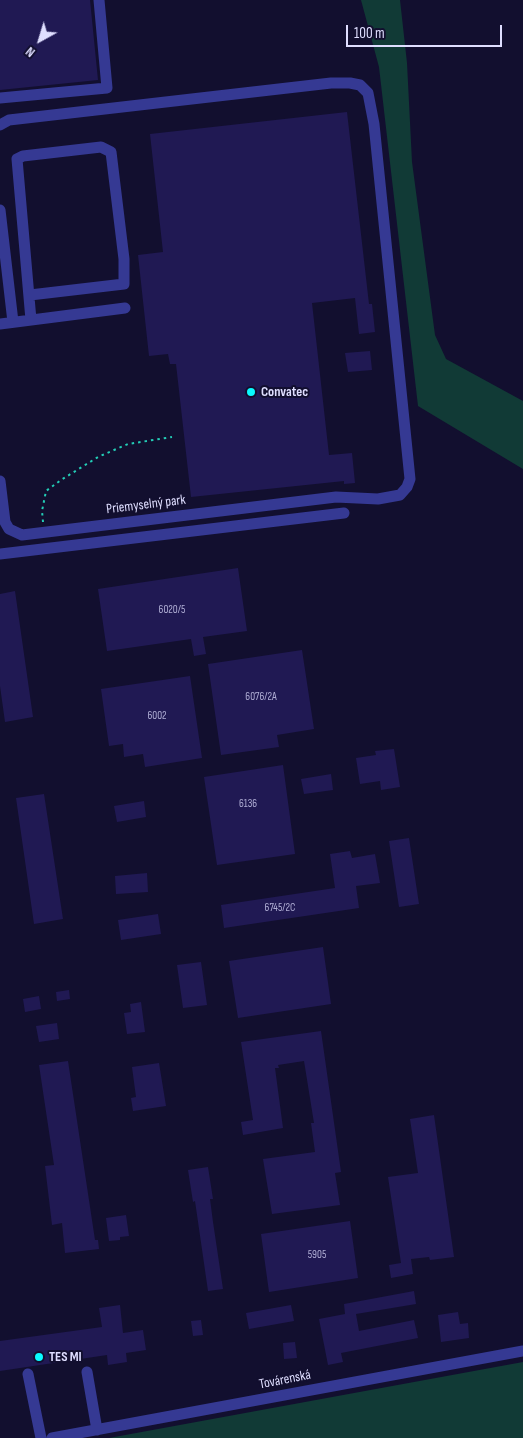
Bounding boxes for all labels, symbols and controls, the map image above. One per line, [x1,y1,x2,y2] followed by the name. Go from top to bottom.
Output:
[15,15,65,65] north arrow
[348,15,504,47] scale bar
[354,24,385,43] text: 100 m
[22,43,39,61] text: N
[261,384,308,400] place label: Convatec
[245,386,257,398] marker: Convatec
[105,492,187,518] street label: Priemyselný park
[159,603,185,617] house number: 6020/5
[245,690,277,704] house number: 6076/2A
[147,709,167,723] house number: 6002
[239,797,257,811] house number: 6136
[265,901,295,915] house number: 6745/2C
[308,1248,326,1262] house number: 5905
[49,1349,82,1365] place label: TES MI
[33,1351,45,1363] marker: TES MI
[258,1367,312,1393] street label: Továrenská

